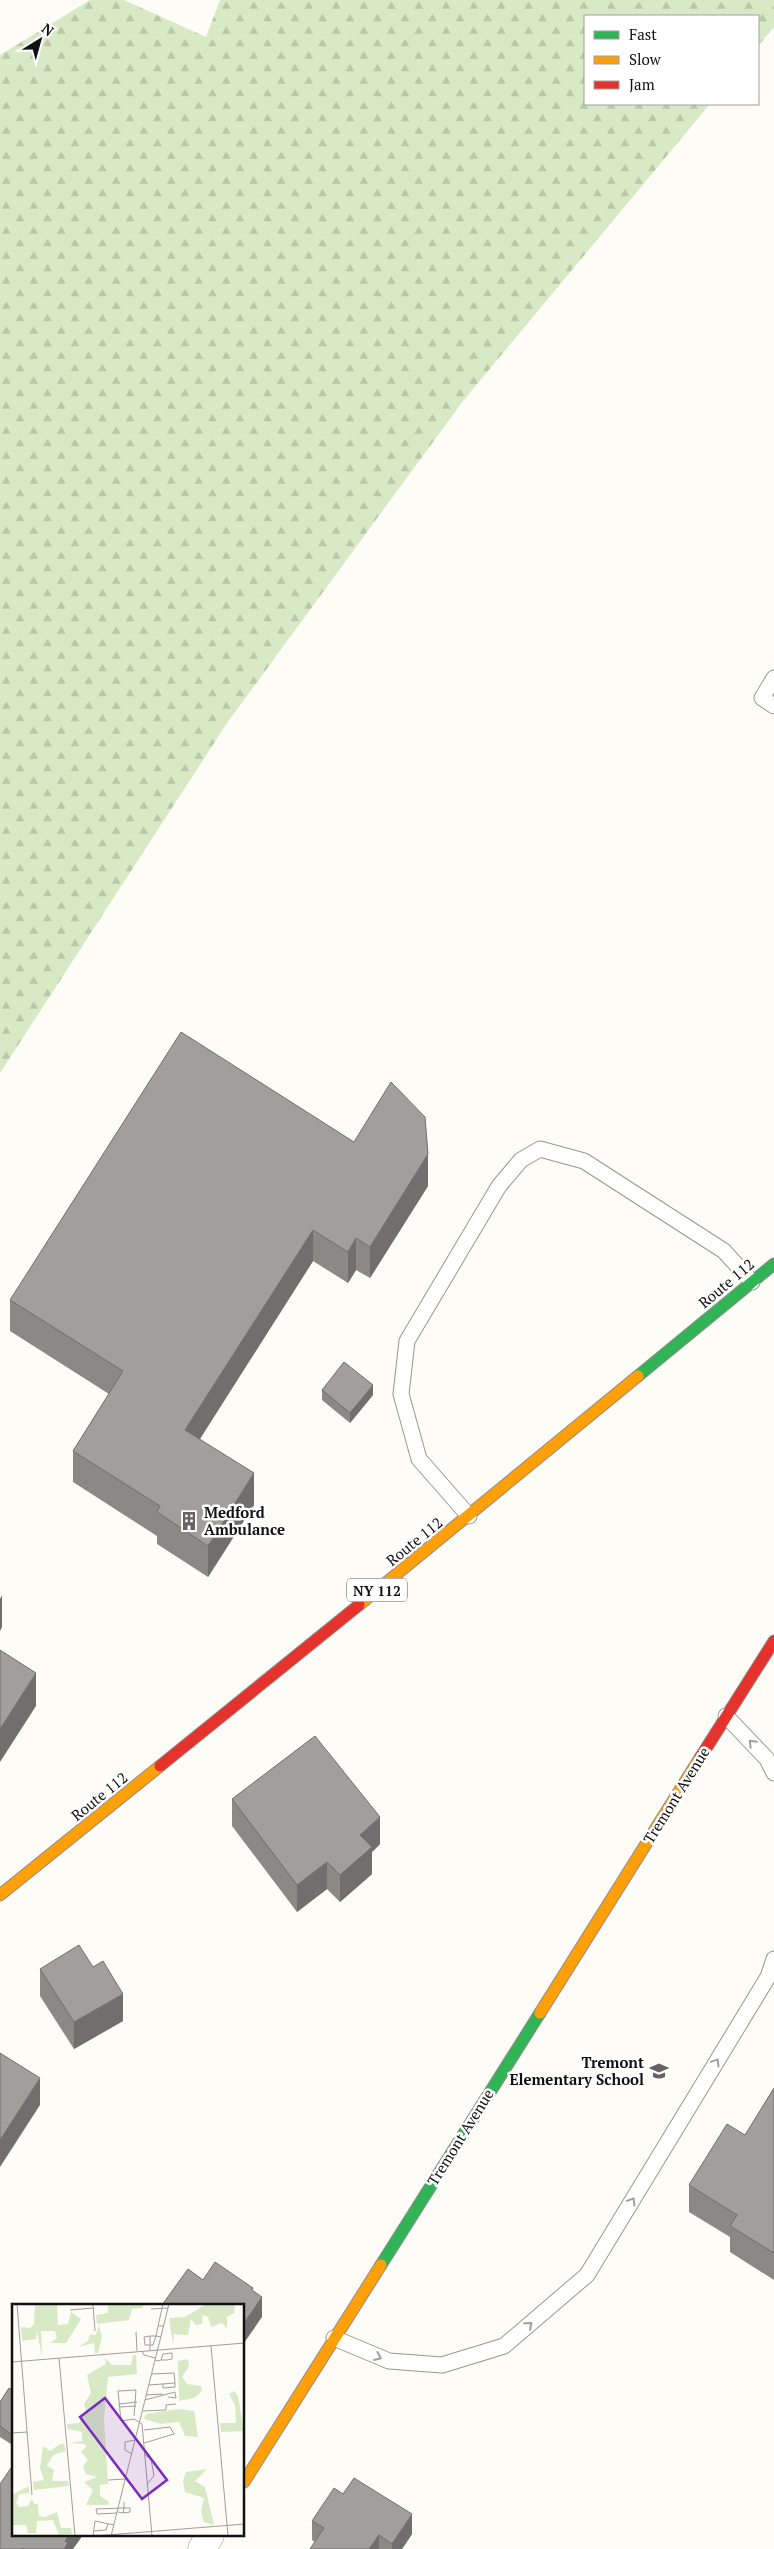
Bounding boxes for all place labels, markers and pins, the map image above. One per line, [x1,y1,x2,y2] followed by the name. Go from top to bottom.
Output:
[204,1502,285,1539] place label: Medford Ambulance
[178,1510,200,1532] building icon: Medford Ambulance
[509,2052,644,2089] place label: Tremont Elementary School
[648,2060,670,2082] school or university icon: Tremont Elementary School

